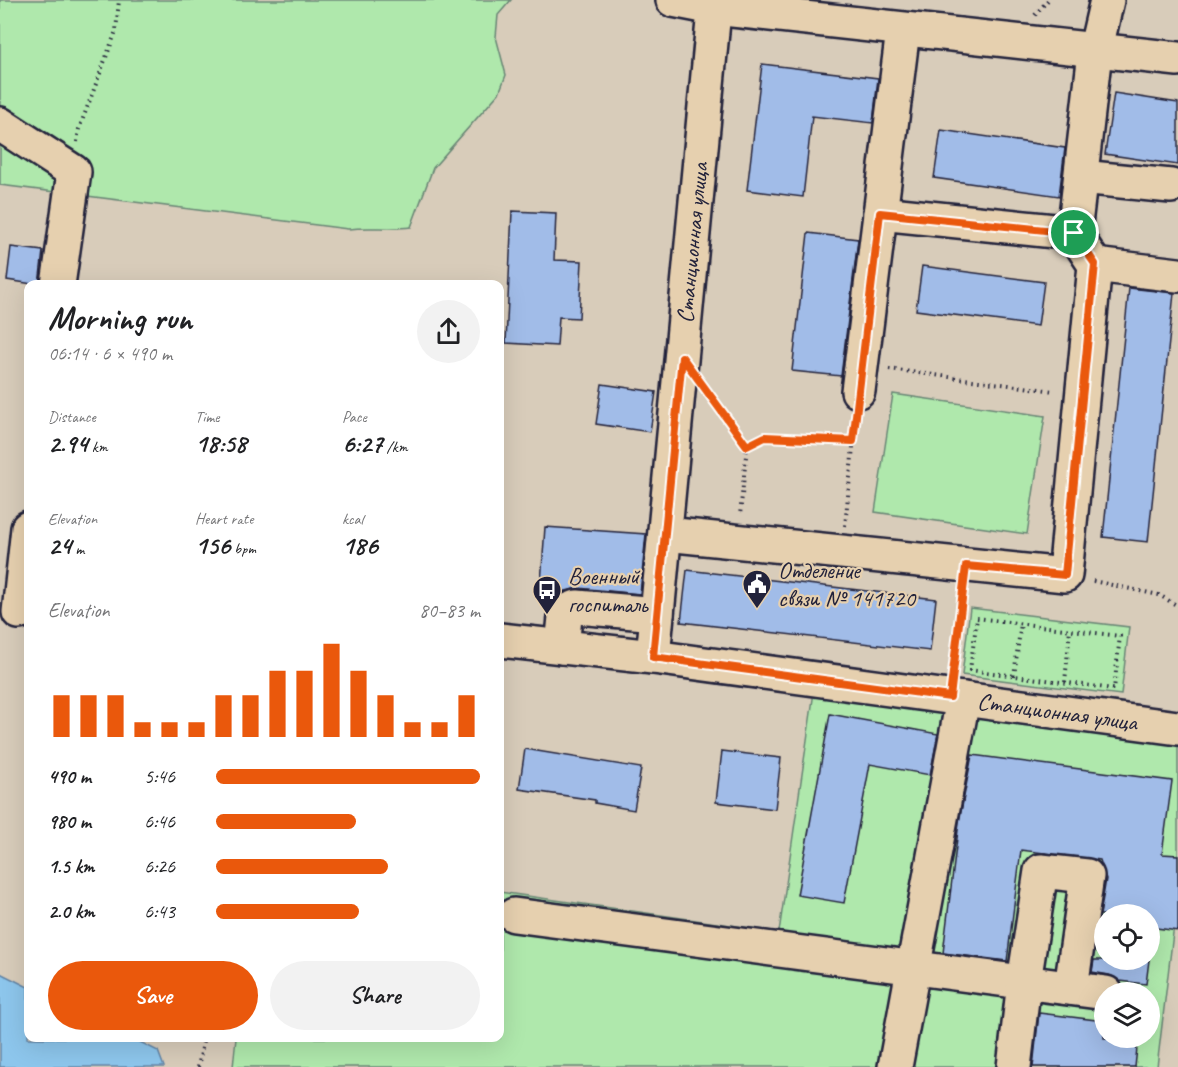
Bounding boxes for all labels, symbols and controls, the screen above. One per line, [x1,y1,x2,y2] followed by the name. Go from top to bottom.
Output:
[670,160,715,324] street label: Станционная улица
[1048,207,1099,258] pin
[1057,216,1090,249] icon: arrive
[48,297,192,339] text: Morning run
[417,300,480,363] button: share
[48,341,172,366] text: 06:14 · 6 × 490 m
[48,407,96,427] text: Distance
[195,407,219,427] text: Time
[342,407,367,427] text: Pace
[48,427,88,460] text: 2.94
[195,427,247,460] text: 18:58
[342,427,383,460] text: 6:27
[88,437,107,457] text: km
[383,437,408,457] text: /km
[48,509,97,529] text: Elevation
[195,509,253,529] text: Heart rate
[342,509,363,529] text: kcal
[48,529,71,562] text: 24
[195,529,230,562] text: 156
[342,529,378,562] text: 186
[71,539,84,559] text: m
[230,539,256,559] text: bpm
[778,555,917,613] place label: Отделение связи № 141720
[568,561,649,619] place label: Военный госпиталь
[741,568,773,610] public building icon: Отделение связи № 141720
[531,574,563,616] bus stop icon: Военный госпиталь
[48,598,110,623] text: Elevation
[419,598,480,623] text: 80–83 m
[976,686,1141,738] street label: Станционная улица
[48,764,91,789] text: 490 m
[144,764,175,789] text: 5:46
[48,809,91,834] text: 980 m
[144,809,175,834] text: 6:46
[48,854,94,879] text: 1.5 km
[144,854,175,879] text: 6:26
[48,899,95,924] text: 2.0 km
[144,899,175,924] text: 6:43
[1094,904,1160,1048] map controls
[1094,904,1160,970] button: locate
[48,961,258,1030] button: Save
[270,961,480,1030] button: Share
[1094,982,1160,1048] button: layers

